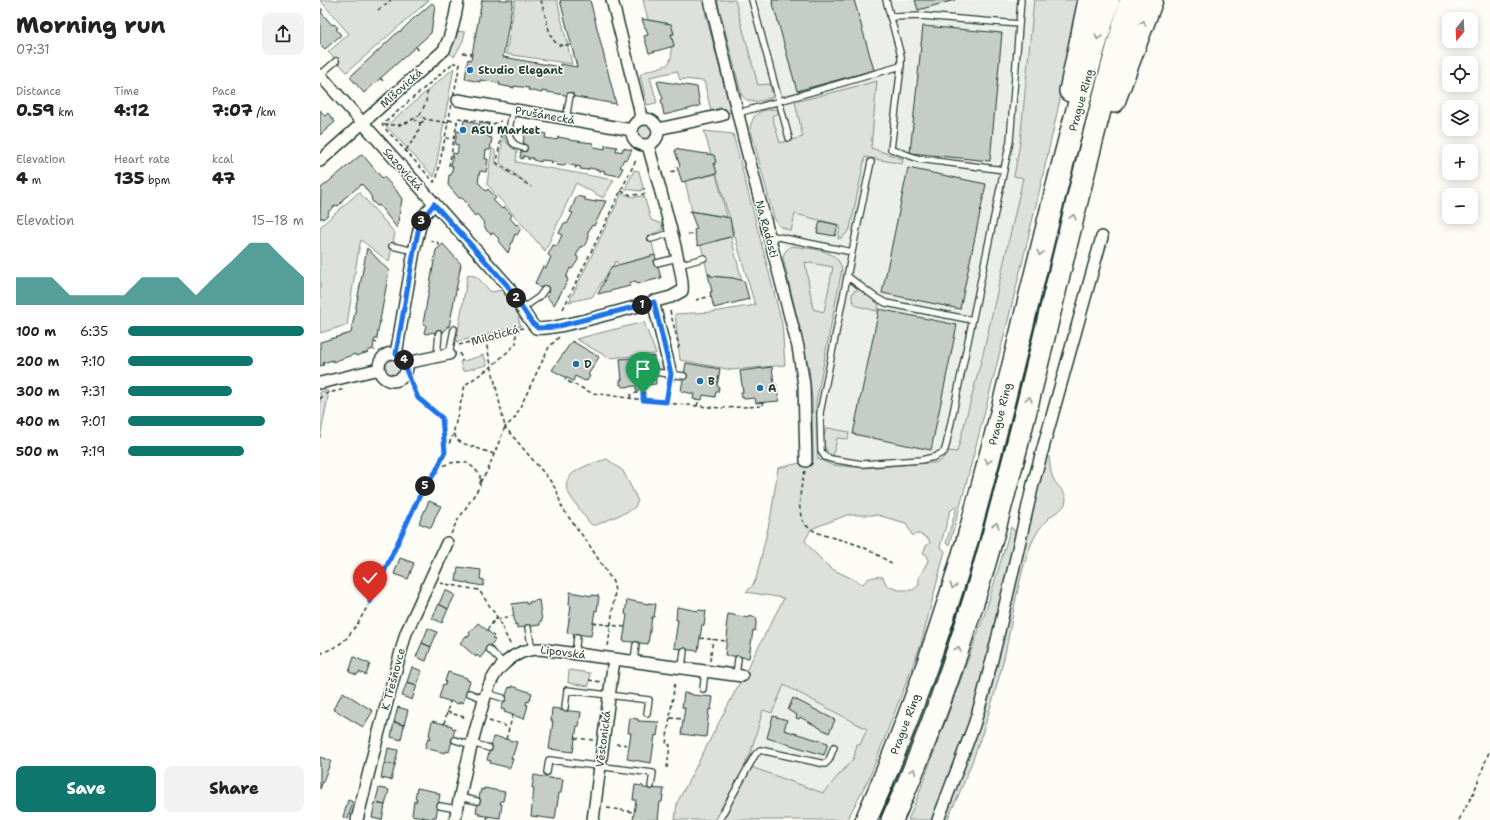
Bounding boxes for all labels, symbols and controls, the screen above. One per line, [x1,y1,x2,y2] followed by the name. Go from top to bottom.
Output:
[16,11,166,40] text: Morning run
[1442,12,1478,48] north arrow
[1442,12,1478,224] map controls
[262,13,304,55] button: share
[1139,19,1147,26] one-way arrow
[1094,34,1103,41] one-way arrow
[16,41,50,58] text: 07:31
[1442,56,1478,92] button: locate
[478,63,564,78] place label: Studio Elegant
[377,65,426,111] street label: Míšovická
[465,65,475,75] marker: Studio Elegant
[1065,67,1098,133] street label: Prague Ring
[16,84,61,99] text: Distance
[114,84,139,99] text: Time
[212,84,236,99] text: Pace
[16,99,55,121] text: 0.59
[114,99,149,121] text: 4:12
[212,99,253,121] text: 7:07
[1442,100,1478,136] button: layers
[514,103,576,128] street label: Prušánecká
[55,105,74,120] text: km
[253,105,276,120] text: /km
[471,123,541,138] place label: ASU Market
[458,125,468,135] marker: ASU Market
[1442,144,1478,180] button: +
[379,145,426,194] street label: Sazovická
[16,152,65,167] text: Elevation
[114,152,170,167] text: Heart rate
[212,152,233,167] text: kcal
[16,167,28,189] text: 4
[114,167,144,189] text: 135
[212,167,235,189] text: 47
[28,173,41,188] text: m
[144,173,170,188] text: bpm
[1442,188,1478,224] button: −
[752,199,781,260] street label: Na Radosti
[411,211,431,231] pin: 3
[16,212,74,229] text: Elevation
[252,212,304,229] text: 15–18 m
[417,213,425,228] text: 3
[1069,214,1077,221] one-way arrow
[1036,250,1044,257] one-way arrow
[506,288,526,308] pin: 2
[512,290,520,305] text: 2
[632,295,652,315] pin: 1
[639,297,645,312] text: 1
[470,322,521,349] street label: Milotická
[16,323,56,340] text: 100 m
[80,323,108,340] text: 6:35
[394,350,414,370] pin: 4
[400,352,408,367] text: 4
[626,352,660,393] pin
[16,353,59,370] text: 200 m
[80,353,105,370] text: 7:10
[584,357,592,372] place label: D
[632,358,654,380] icon: arrive
[571,359,581,369] marker: D
[708,374,715,389] place label: B
[695,376,705,386] marker: B
[768,381,777,396] place label: A
[985,381,1016,447] street label: Prague Ring
[16,383,60,400] text: 300 m
[80,383,105,400] text: 7:31
[755,383,765,393] marker: A
[1024,396,1033,403] one-way arrow
[16,413,60,430] text: 400 m
[80,413,106,430] text: 7:01
[16,443,59,460] text: 500 m
[80,443,105,460] text: 7:19
[984,457,993,464] one-way arrow
[415,476,435,496] pin: 5
[422,478,428,493] text: 5
[991,521,999,528] one-way arrow
[353,561,387,602] pin
[359,567,381,589] icon: check
[949,583,958,590] one-way arrow
[539,642,587,663] street label: Lipovská
[953,645,961,652] one-way arrow
[378,646,409,712] street label: K Třešňovce
[887,691,924,757] street label: Prague Ring
[593,710,614,768] street label: Věstonická
[16,766,156,812] button: Save
[164,766,304,812] button: Share
[908,767,916,775] one-way arrow

